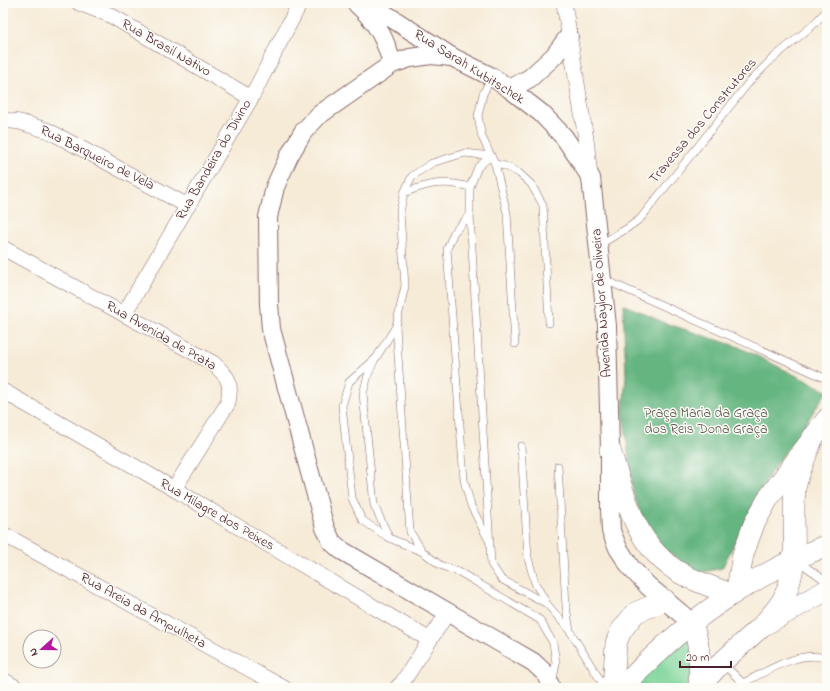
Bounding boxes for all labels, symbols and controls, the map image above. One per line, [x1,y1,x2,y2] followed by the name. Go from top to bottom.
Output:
[117,14,215,82] street label: Rua Brasil Nativo
[410,24,529,110] street label: Rua Sarah Kubitschek
[644,53,762,189] street label: Travessa dos Construtores
[171,96,257,224] street label: Rua Bandeira do Divino
[36,120,158,196] street label: Rua Barqueiro de Vela
[586,228,619,378] street label: Avenida Naylor de Oliveira
[102,296,220,376] street label: Rua Avenida de Prata
[644,403,768,440] park label: Praça Maria da Graça dos Reis Dona Graça
[155,474,278,557] street label: Rua Milagre dos Peixes
[76,568,210,654] street label: Rua Areia da Ampulheta
[22,629,62,669] north arrow
[680,643,731,669] scale bar
[25,646,42,659] text: N
[686,649,709,667] text: 20 m

